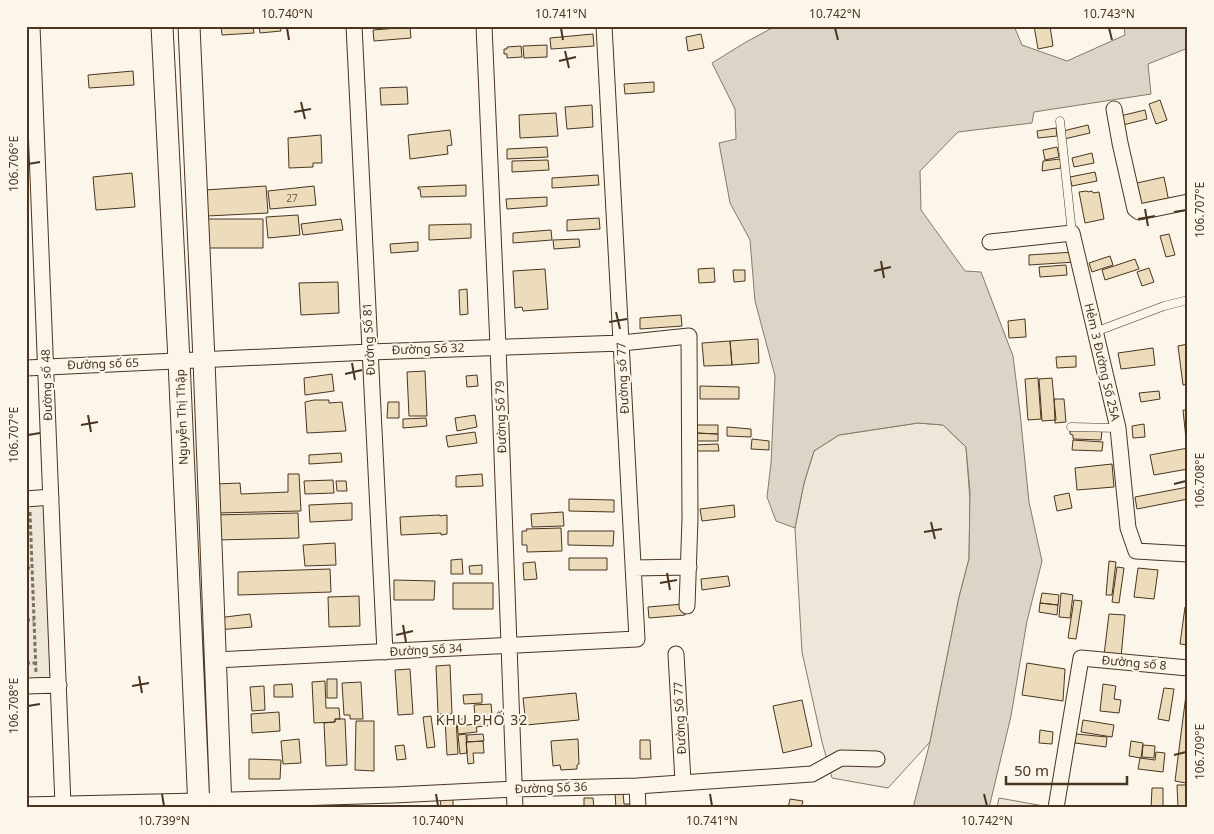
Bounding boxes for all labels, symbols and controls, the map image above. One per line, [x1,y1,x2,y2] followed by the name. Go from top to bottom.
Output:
[261,5,313,22] text: 10.740°N
[535,5,587,22] text: 10.741°N
[809,5,861,22] text: 10.742°N
[1083,5,1135,22] text: 10.743°N
[5,136,22,192] text: 106.706°E
[1191,182,1208,238] text: 106.707°E
[286,191,298,205] house number: 27
[1081,301,1124,423] street label: Hẻm 3 Đường Số 25A
[358,302,379,376] street label: Đường Số 81
[391,339,465,358] street label: Đường Số 32
[612,341,633,414] street label: Đường số 77
[37,349,56,421] street label: Đường số 48
[67,354,139,373] street label: Đường số 65
[171,369,192,465] street label: Nguyễn Thị Thập
[491,380,510,454] street label: Đường Số 79
[5,407,22,463] text: 106.707°E
[1191,453,1208,509] text: 106.708°E
[389,639,463,660] street label: Đường Số 34
[1101,651,1167,674] street label: Đường số 8
[5,678,22,734] text: 106.708°E
[669,681,690,755] street label: Đường Số 77
[436,710,528,729] district label: KHU PHỐ 32
[1191,724,1208,780] text: 106.709°E
[1006,754,1128,786] scale bar
[1014,760,1049,780] text: 50 m
[514,778,588,797] street label: Đường Số 36
[138,812,190,829] text: 10.739°N
[412,812,464,829] text: 10.740°N
[686,812,738,829] text: 10.741°N
[961,812,1013,829] text: 10.742°N

